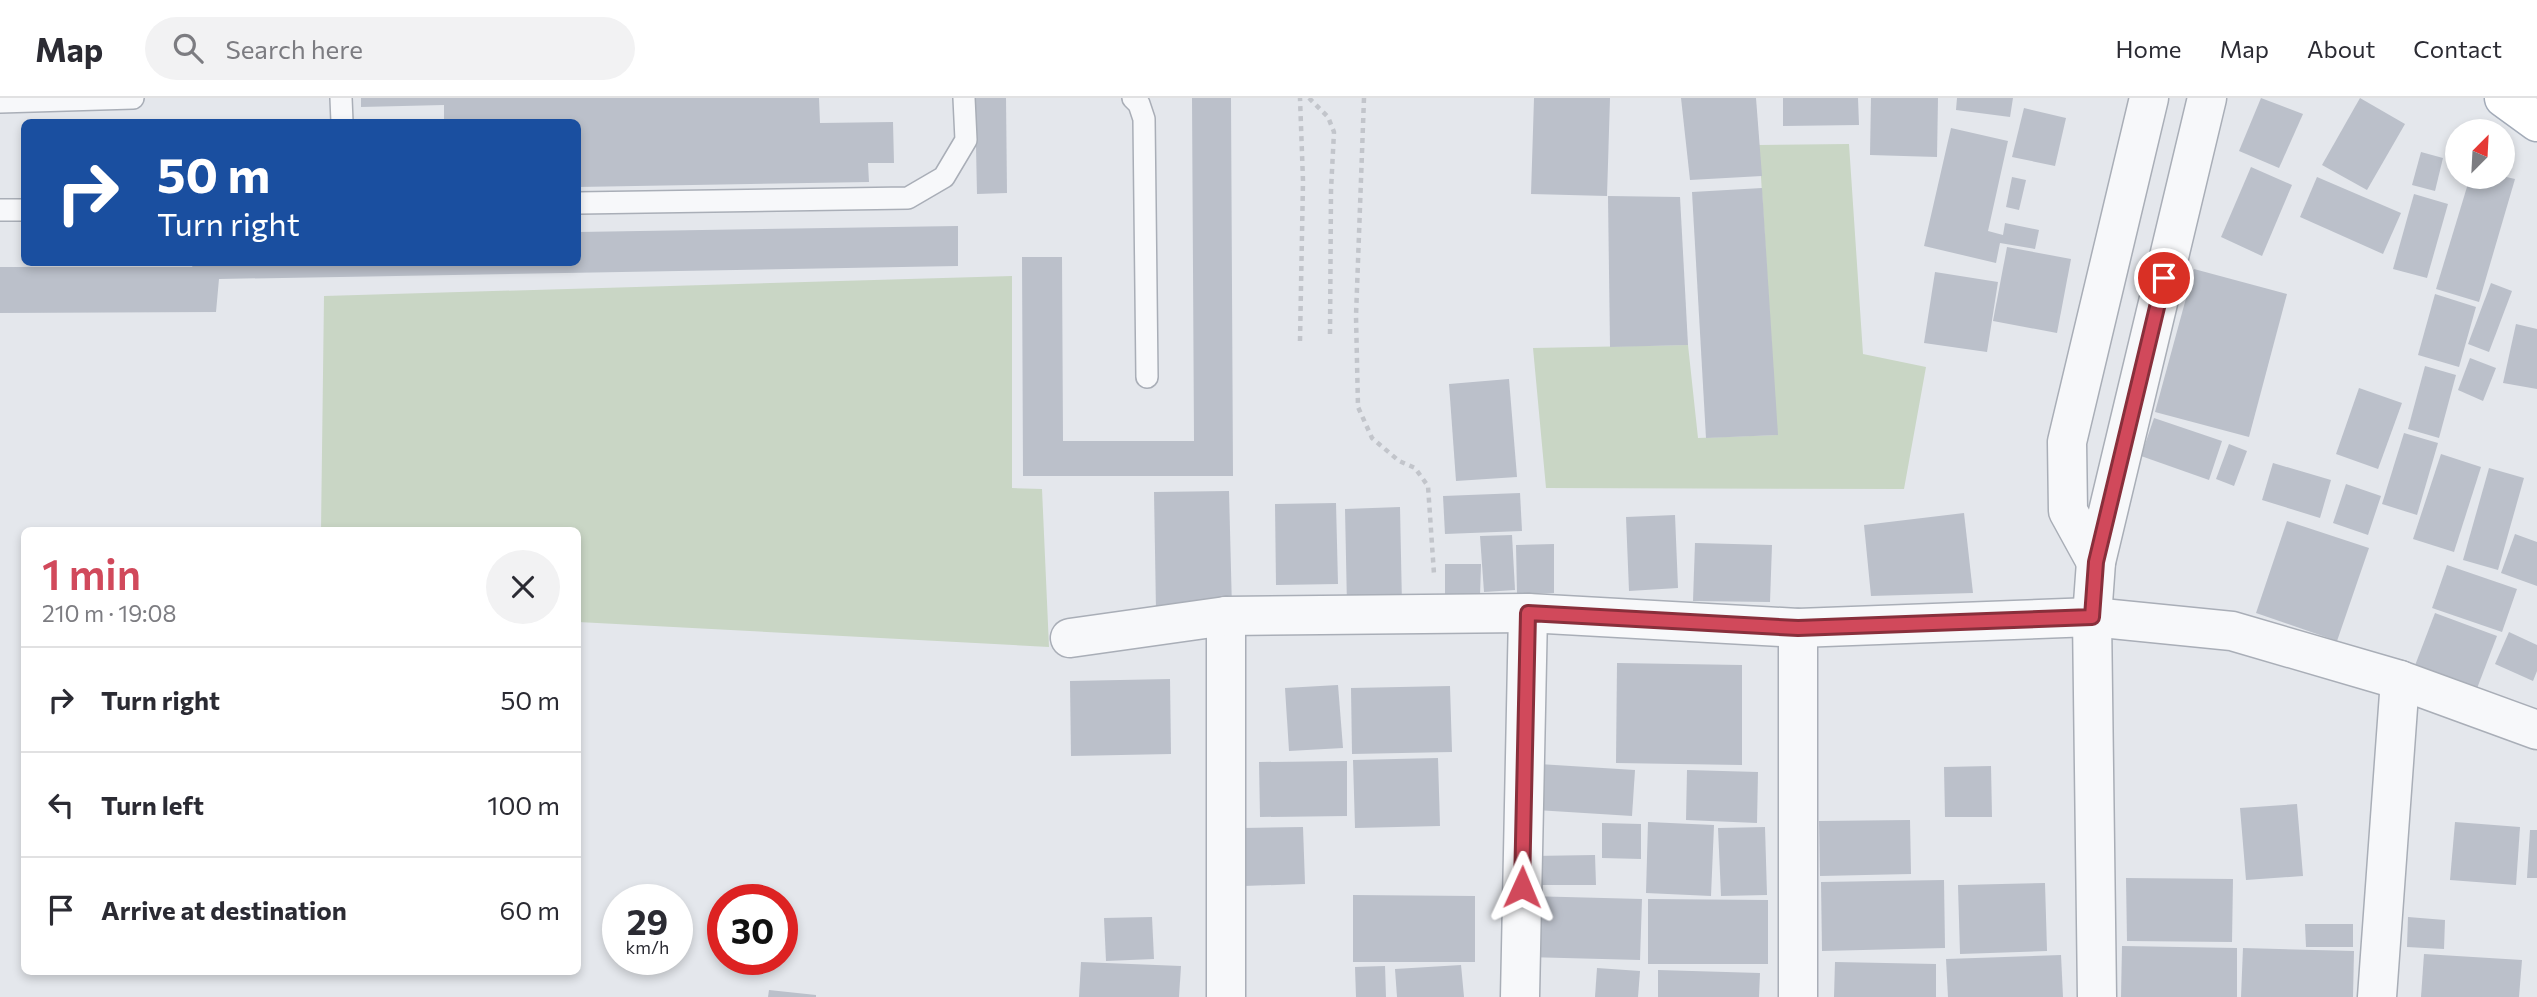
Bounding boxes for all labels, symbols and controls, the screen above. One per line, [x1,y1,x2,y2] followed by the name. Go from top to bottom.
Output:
[145,17,635,80] search box
[35,28,103,69] text: Map
[169,29,207,67] icon: search
[225,33,363,64] text: Search here
[2116,34,2182,63] text: Home
[2220,34,2269,63] text: Map
[2307,34,2375,63] text: About
[2413,34,2502,63] text: Contact
[2445,119,2515,189] north arrow
[2445,119,2515,189] map controls
[157,143,270,203] text: 50 m
[42,147,133,238] icon: right
[157,203,300,243] text: Turn right
[2134,248,2194,308] pin
[2145,259,2183,297] icon: arrive
[42,547,141,599] text: 1 min
[486,550,560,624] button: close
[42,599,177,627] text: 210 m · 19:08
[42,681,80,719] icon: right
[101,684,220,715] text: Turn right
[500,684,560,715] text: 50 m
[42,786,80,824] icon: left
[101,789,204,820] text: Turn left
[487,789,560,820] text: 100 m
[1485,850,1559,924] position arrow
[707,884,798,975] speed limit sign: 30
[42,891,80,929] icon: arrive
[101,894,347,925] text: Arrive at destination
[500,894,560,925] text: 60 m
[627,899,668,942] text: 29
[626,936,669,958] text: km/h

